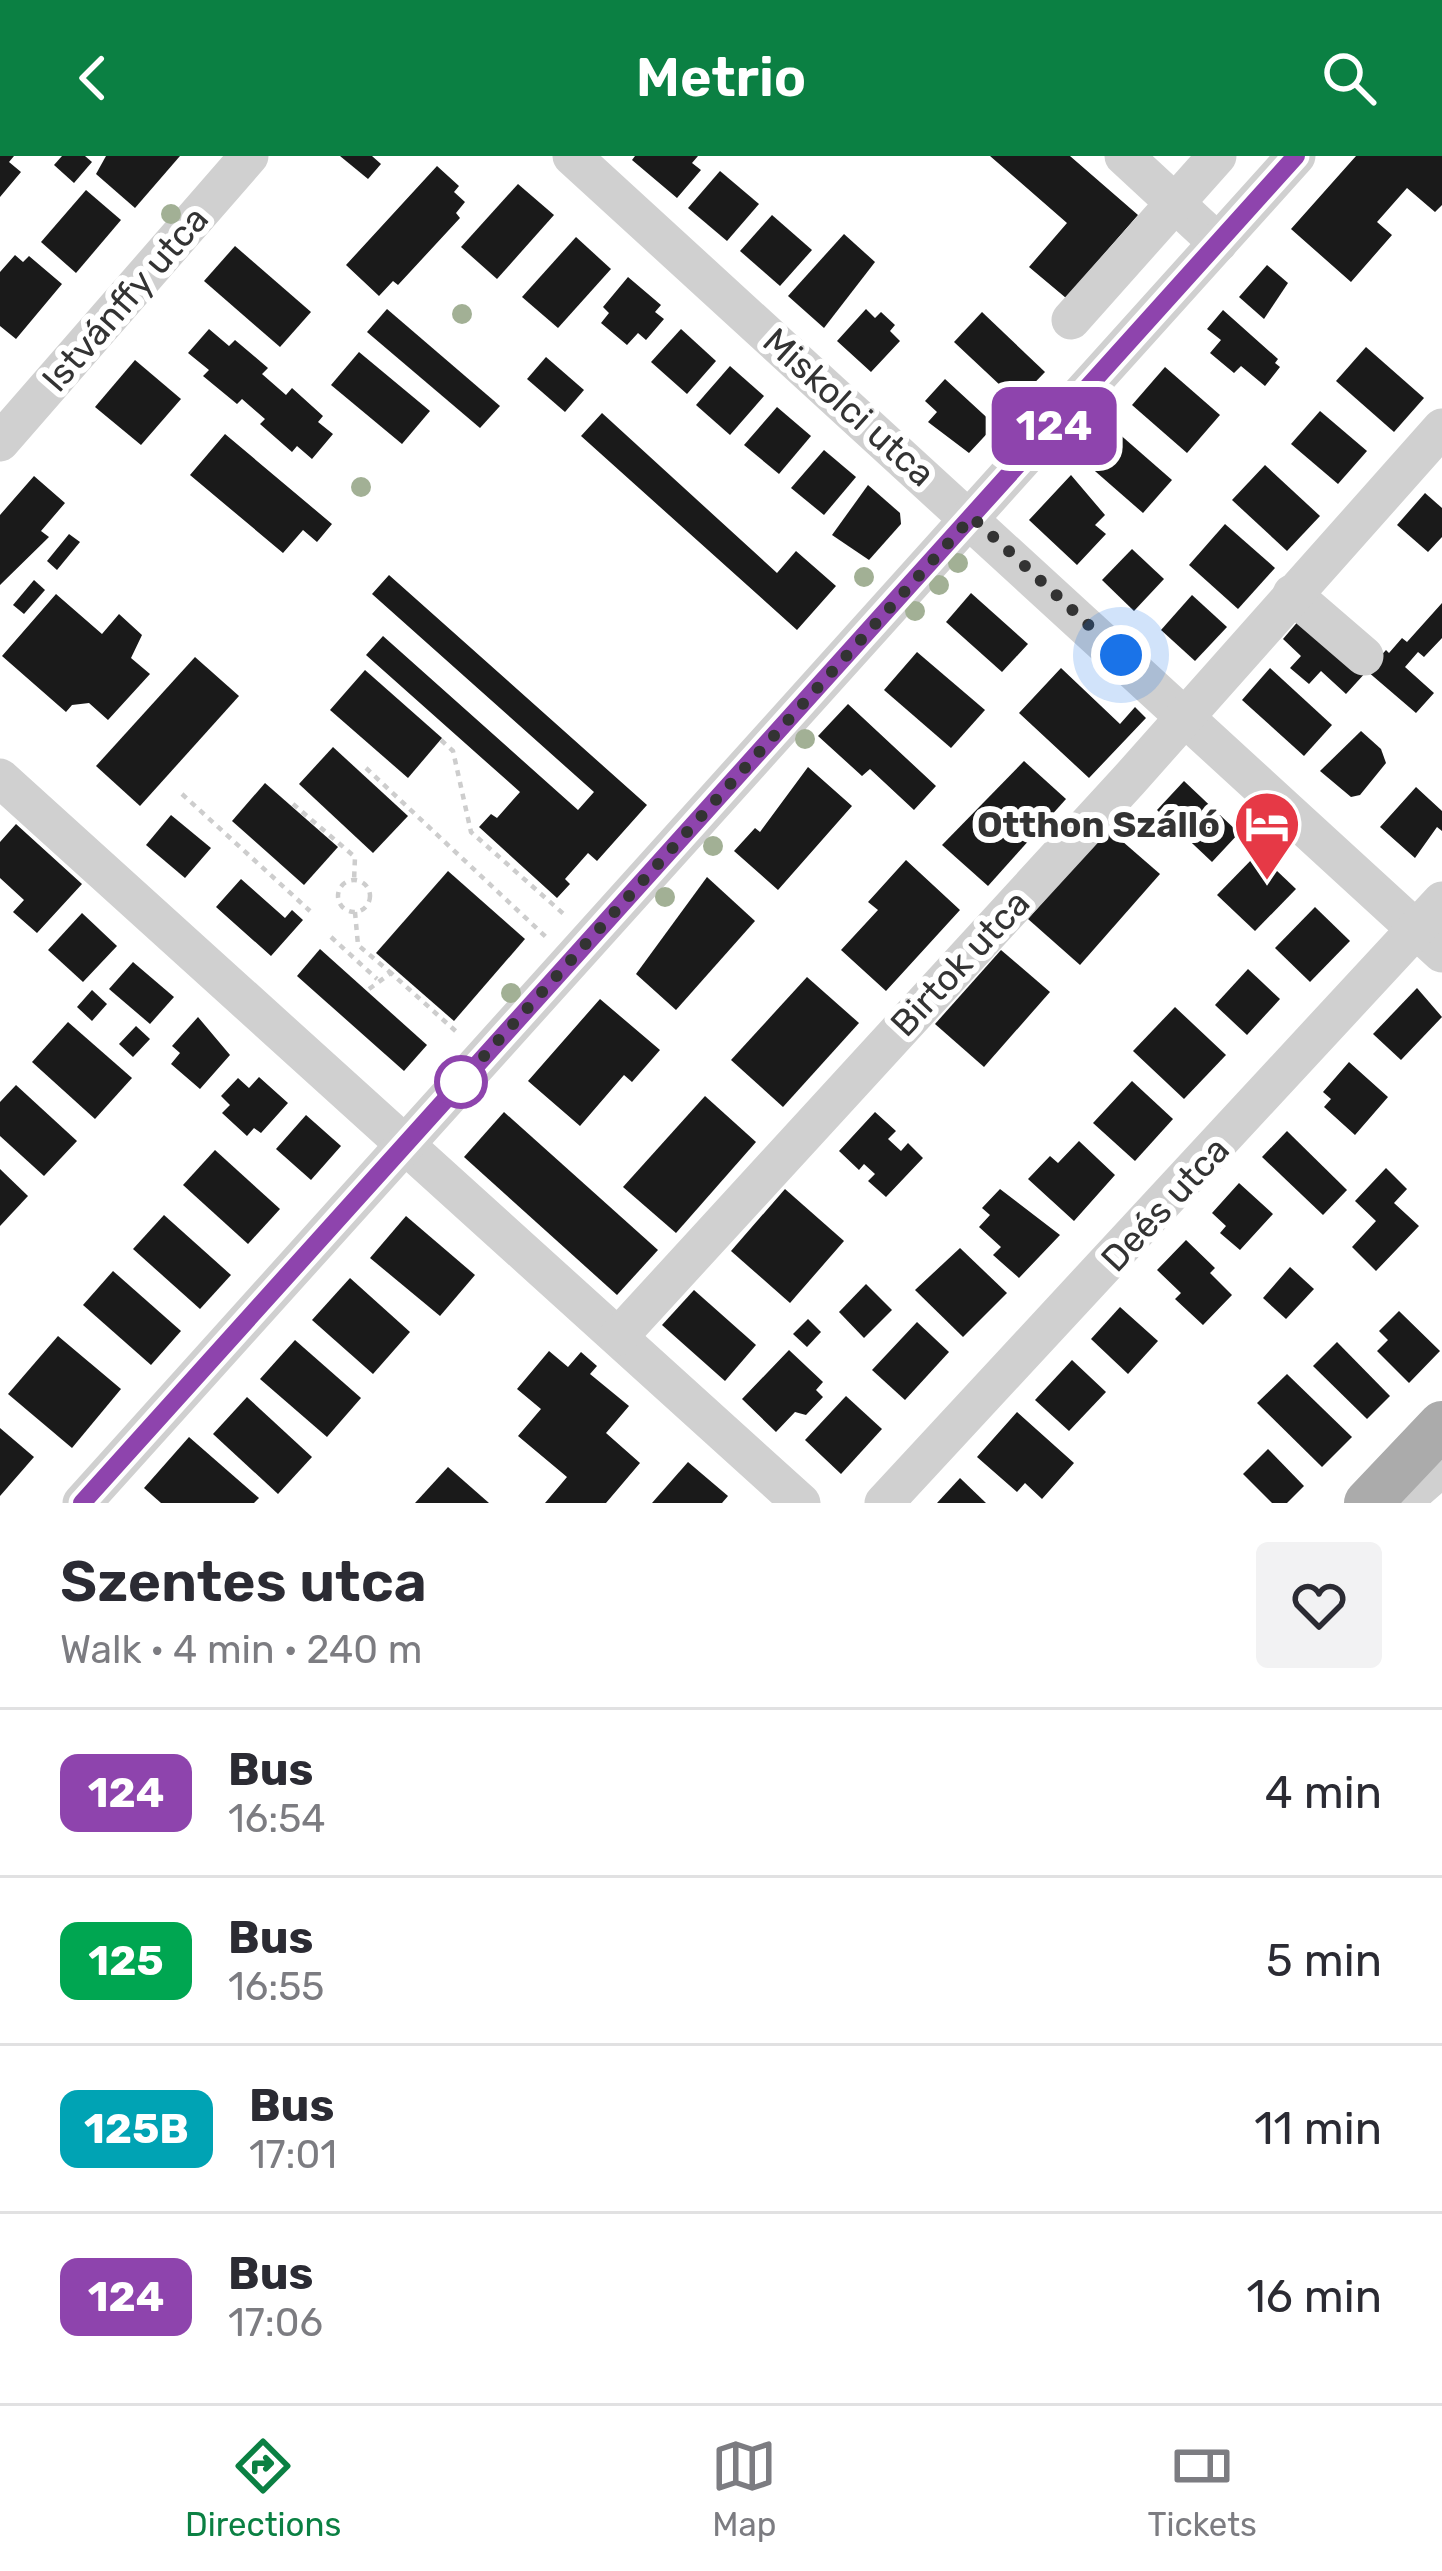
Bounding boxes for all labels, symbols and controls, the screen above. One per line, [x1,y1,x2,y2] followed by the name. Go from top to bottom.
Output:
[60,45,126,111] icon: back
[1316,45,1382,111] icon: search
[636,46,806,110] text: Metrio
[33,198,217,400] street label: Istvánffy utca
[754,319,944,495] street label: Miskolci utca
[985,387,1123,465] line badge: 124
[1016,401,1092,451] text: 124
[1091,625,1151,685] your location
[1232,789,1302,883] hotel icon: Otthon Szálló
[977,803,1220,846] place label: Otthon Szálló
[882,881,1038,1045] street label: Birtok utca
[436,1057,486,1107] unlabelled marker
[1092,1128,1238,1280] street label: Deés utca
[1256,1542,1382,1668] button: heart
[60,1548,427,1615] text: Szentes utca
[60,1627,422,1673] text: Walk · 4 min · 240 m
[228,1743,313,1796] text: Bus
[1265,1766,1382,1819] text: 4 min
[88,1768,164,1818] text: 124
[228,1796,326,1842] text: 16:54
[228,1911,313,1964] text: Bus
[1266,1934,1382,1987] text: 5 min
[88,1936,164,1986] text: 125
[228,1964,325,2010] text: 16:55
[249,2079,334,2132] text: Bus
[1254,2102,1382,2155] text: 11 min
[84,2104,189,2154] text: 125B
[249,2132,337,2178] text: 17:01
[228,2247,313,2300] text: Bus
[1246,2270,1382,2323] text: 16 min
[88,2272,164,2322] text: 124
[228,2300,323,2346] text: 17:06
[185,2433,341,2544] tab: Directions
[711,2433,777,2544] tab: Map
[1147,2433,1257,2544] tab: Tickets

